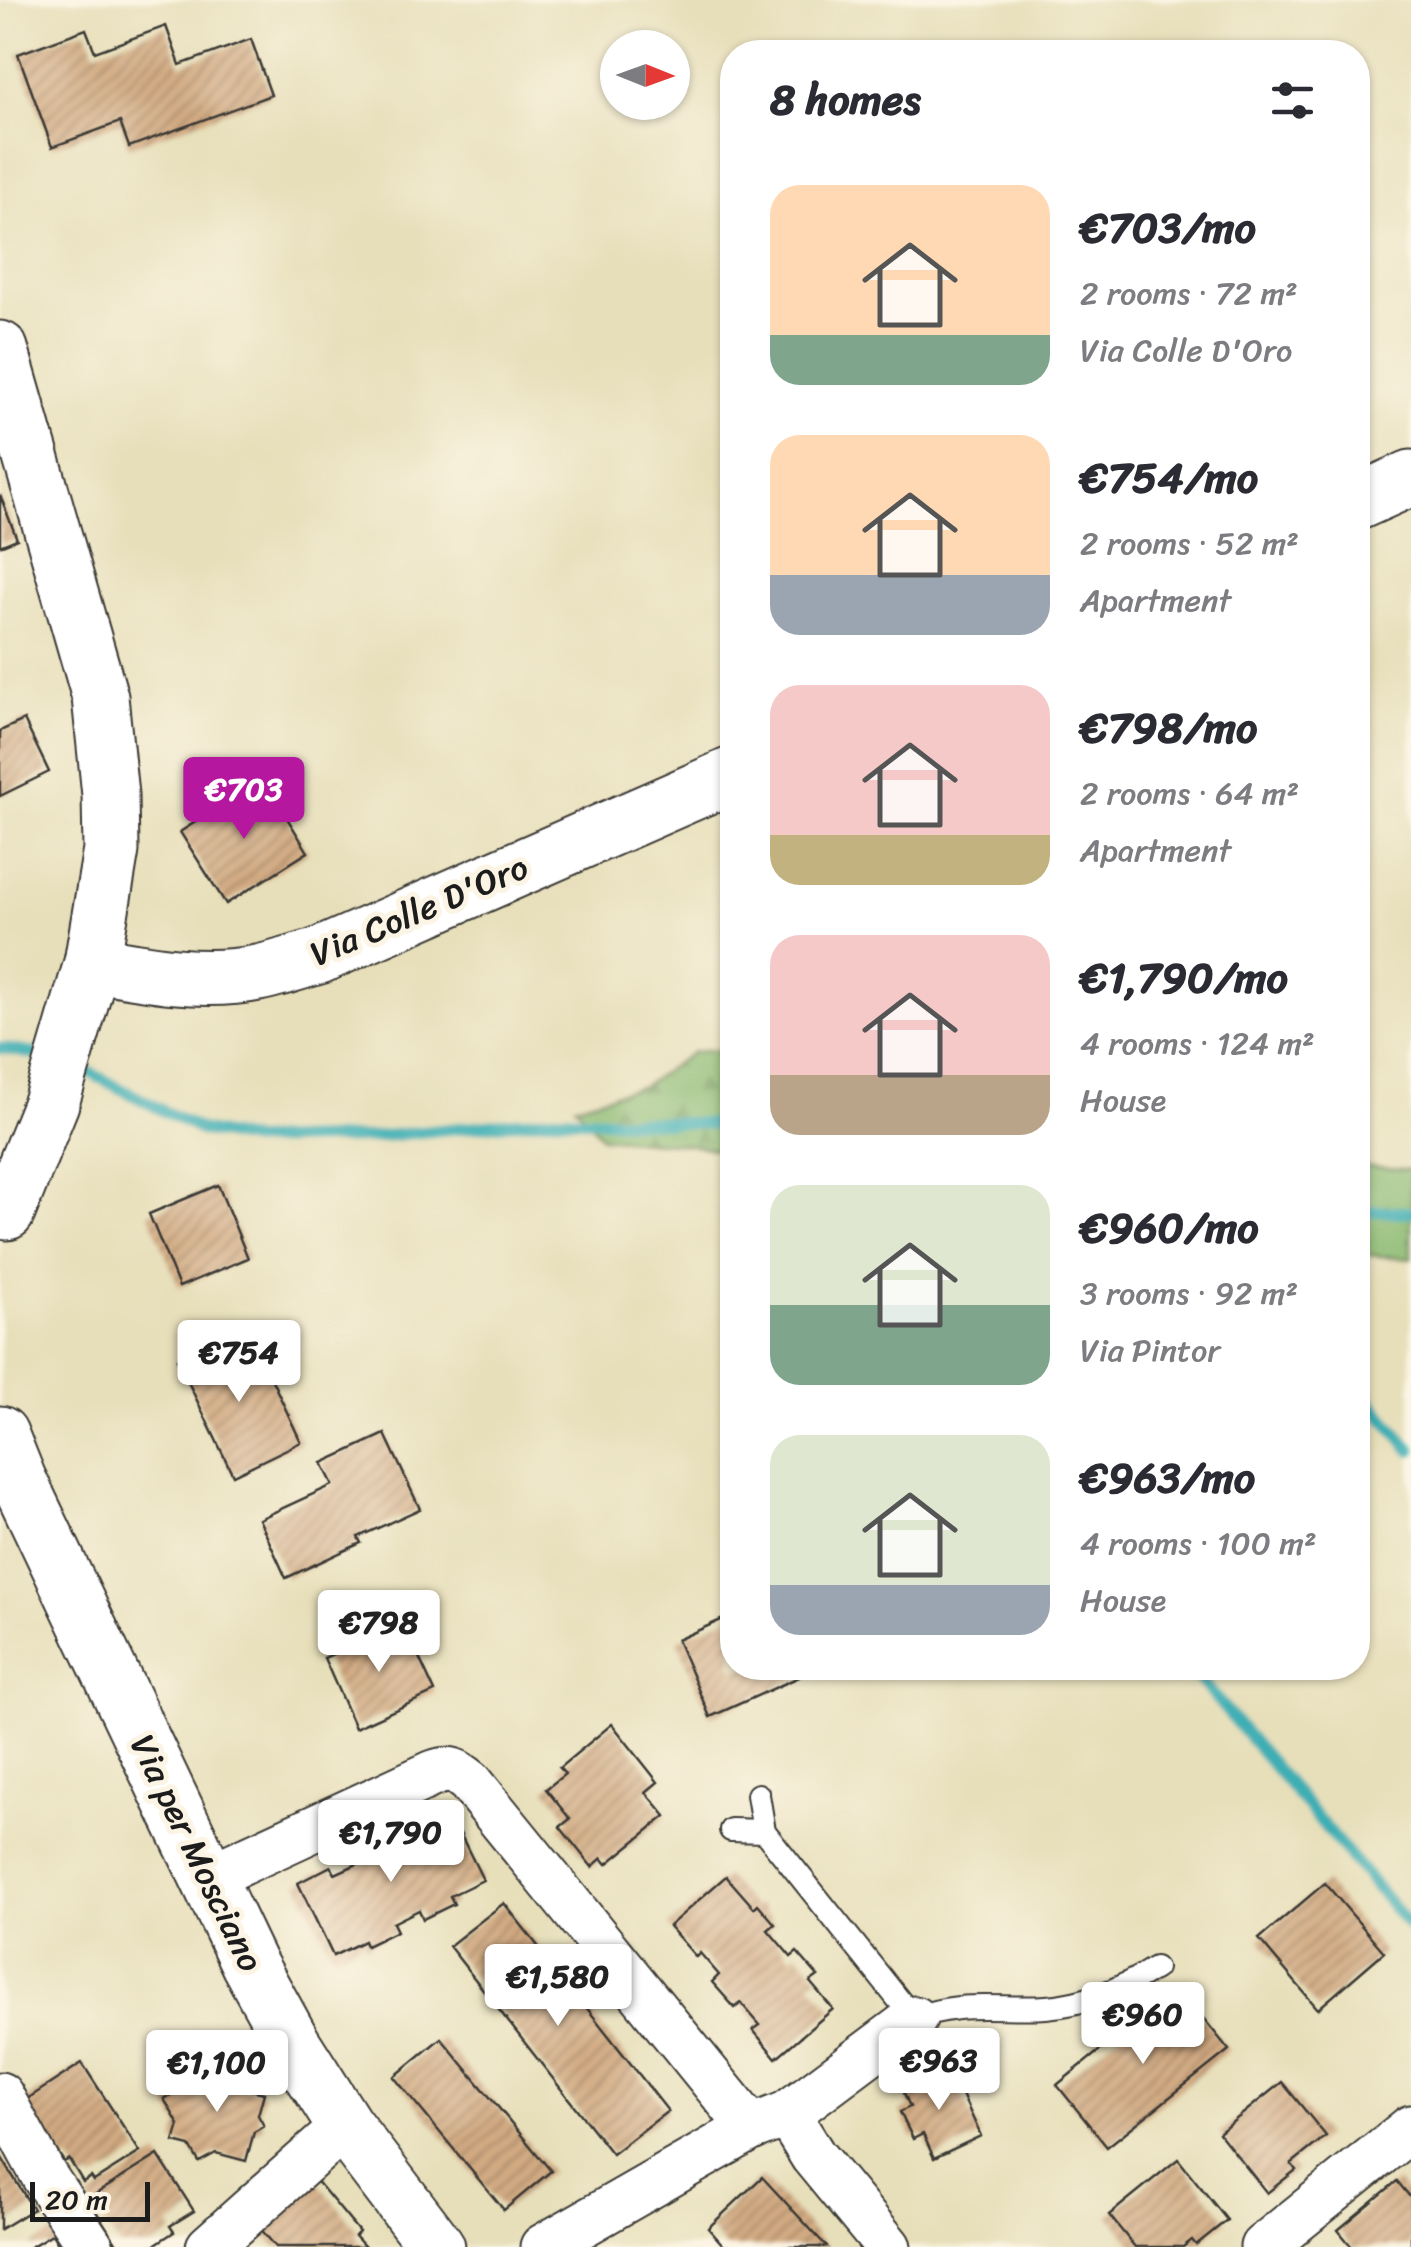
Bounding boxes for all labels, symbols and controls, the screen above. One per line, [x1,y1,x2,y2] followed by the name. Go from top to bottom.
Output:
[600,30,690,120] north arrow
[600,30,690,120] map controls
[770,63,921,137] text: 8 homes
[1265,73,1320,128] icon: filters
[1080,191,1256,265] text: €703/mo
[850,225,970,345] icon: home
[1080,265,1298,322] text: 2 rooms · 72 m²
[1080,322,1292,379] text: Via Colle D'Oro
[1080,441,1258,515] text: €754/mo
[850,475,970,595] icon: home
[1080,515,1299,572] text: 2 rooms · 52 m²
[1080,572,1231,629] text: Apartment
[1080,691,1257,765] text: €798/mo
[850,725,970,845] icon: home
[185,757,303,842] pin: €703
[205,761,283,818] text: €703
[1080,765,1299,822] text: 2 rooms · 64 m²
[1080,822,1231,879] text: Apartment
[300,836,538,984] street label: Via Colle D'Oro
[1080,941,1288,1015] text: €1,790/mo
[850,975,970,1095] icon: home
[1080,1015,1315,1072] text: 4 rooms · 124 m²
[1080,1072,1166,1129] text: House
[1080,1191,1259,1265] text: €960/mo
[850,1225,970,1345] icon: home
[1080,1265,1298,1322] text: 3 rooms · 92 m²
[180,1320,298,1405] pin: €754
[1080,1322,1220,1379] text: Via Pintor
[199,1324,279,1381] text: €754
[1080,1441,1255,1515] text: €963/mo
[850,1475,970,1595] icon: home
[1080,1515,1317,1572] text: 4 rooms · 100 m²
[1080,1572,1166,1629] text: House
[320,1590,438,1675] pin: €798
[340,1594,418,1651] text: €798
[113,1723,281,1983] street label: Via per Mosciano
[310,1800,472,1885] pin: €1,790
[340,1804,442,1861] text: €1,790
[477,1944,639,2029] pin: €1,580
[507,1948,609,2005] text: €1,580
[1084,1982,1202,2067] pin: €960
[1103,1986,1183,2043] text: €960
[880,2028,998,2113] pin: €963
[136,2030,298,2115] pin: €1,100
[901,2032,977,2089] text: €963
[168,2034,266,2091] text: €1,100
[45,2175,108,2224] text: 20 m
[30,2177,150,2222] scale bar

